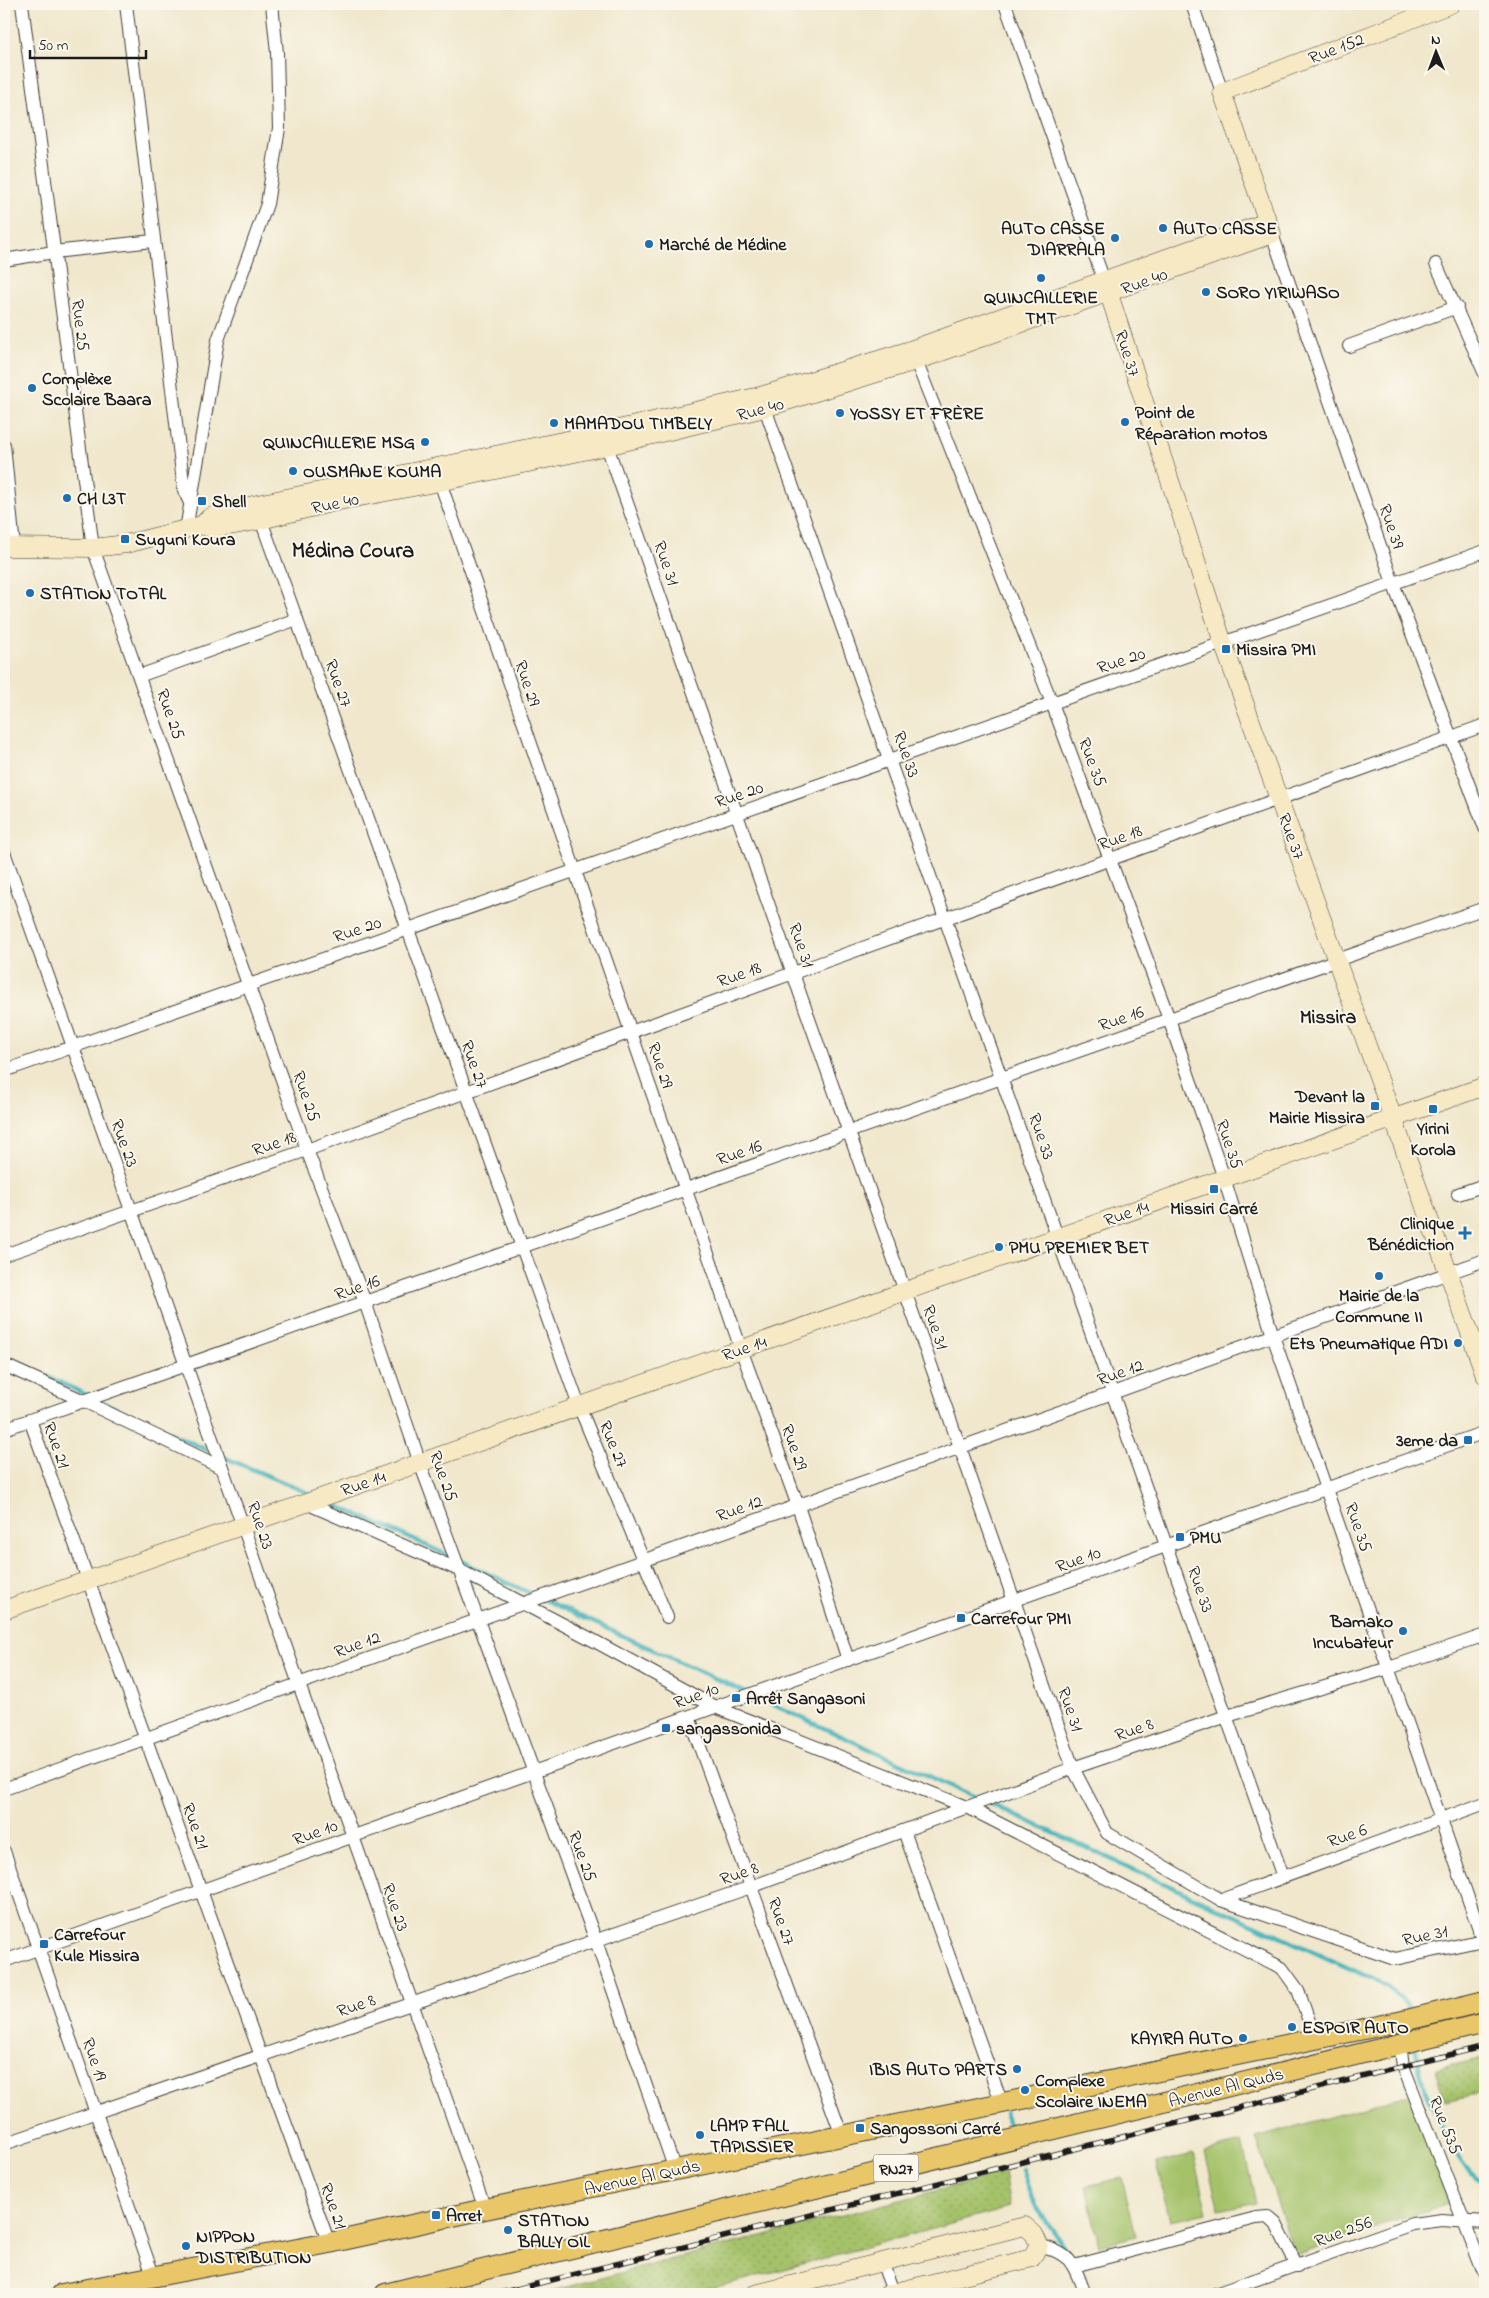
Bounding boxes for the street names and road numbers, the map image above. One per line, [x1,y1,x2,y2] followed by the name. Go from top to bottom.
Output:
[1305,27,1368,72] street label: Rue 152
[1118,262,1172,303] street label: Rue 40
[63,298,95,353] street label: Rue 25
[1106,327,1146,381] street label: Rue 37
[734,392,787,430] street label: Rue 40
[309,487,362,523] street label: Rue 40
[1370,501,1410,553] street label: Rue 39
[645,538,685,590] street label: Rue 31
[1094,641,1149,682] street label: Rue 20
[317,656,358,712] street label: Rue 27
[506,657,546,711] street label: Rue 29
[148,686,190,744] street label: Rue 25
[885,728,925,781] street label: Rue 33
[1070,734,1112,791] street label: Rue 35
[712,775,767,816] street label: Rue 20
[1270,810,1311,864] street label: Rue 37
[1095,819,1147,859] street label: Rue 18
[330,910,385,951] street label: Rue 20
[780,920,820,972] street label: Rue 31
[714,956,766,996] street label: Rue 18
[1095,1000,1148,1040] street label: Rue 16
[453,1037,494,1093] street label: Rue 27
[639,1039,679,1093] street label: Rue 29
[284,1068,326,1125] street label: Rue 25
[1020,1110,1060,1163] street label: Rue 33
[103,1116,144,1171] street label: Rue 23
[1208,1117,1249,1173] street label: Rue 35
[249,1125,301,1165] street label: Rue 18
[713,1134,766,1174] street label: Rue 16
[1101,1195,1153,1235] street label: Rue 14
[331,1269,384,1309] street label: Rue 16
[914,1302,954,1354] street label: Rue 31
[719,1330,771,1370] street label: Rue 14
[1094,1354,1147,1394] street label: Rue 12
[591,1417,634,1473] street label: Rue 27
[35,1419,76,1473] street label: Rue 21
[773,1421,814,1475] street label: Rue 29
[421,1448,463,1506] street label: Rue 25
[338,1465,390,1505] street label: Rue 14
[713,1490,766,1530] street label: Rue 12
[239,1498,279,1553] street label: Rue 23
[1337,1500,1378,1556] street label: Rue 35
[1053,1541,1105,1581] street label: Rue 10
[1179,1563,1219,1616] street label: Rue 33
[331,1626,384,1666] street label: Rue 12
[671,1677,723,1717] street label: Rue 10
[1049,1684,1089,1736] street label: Rue 31
[1112,1712,1158,1750] street label: Rue 8
[174,1800,215,1854] street label: Rue 21
[290,1814,342,1854] street label: Rue 10
[1324,1818,1371,1856] street label: Rue 6
[560,1828,602,1886] street label: Rue 25
[717,1856,763,1894] street label: Rue 8
[374,1880,414,1935] street label: Rue 23
[760,1894,801,1950] street label: Rue 27
[1400,1919,1451,1954] street label: Rue 31
[334,1988,380,2026] street label: Rue 8
[74,2035,113,2085] street label: Rue 19
[1166,2062,1287,2116] street label: Avenue Al Quds
[1421,2093,1468,2159] street label: Rue 535
[582,2154,703,2204] street label: Avenue Al Quds
[874,2154,918,2182] road number: RN27
[312,2180,353,2234] street label: Rue 21
[1311,2210,1376,2255] street label: Rue 256

